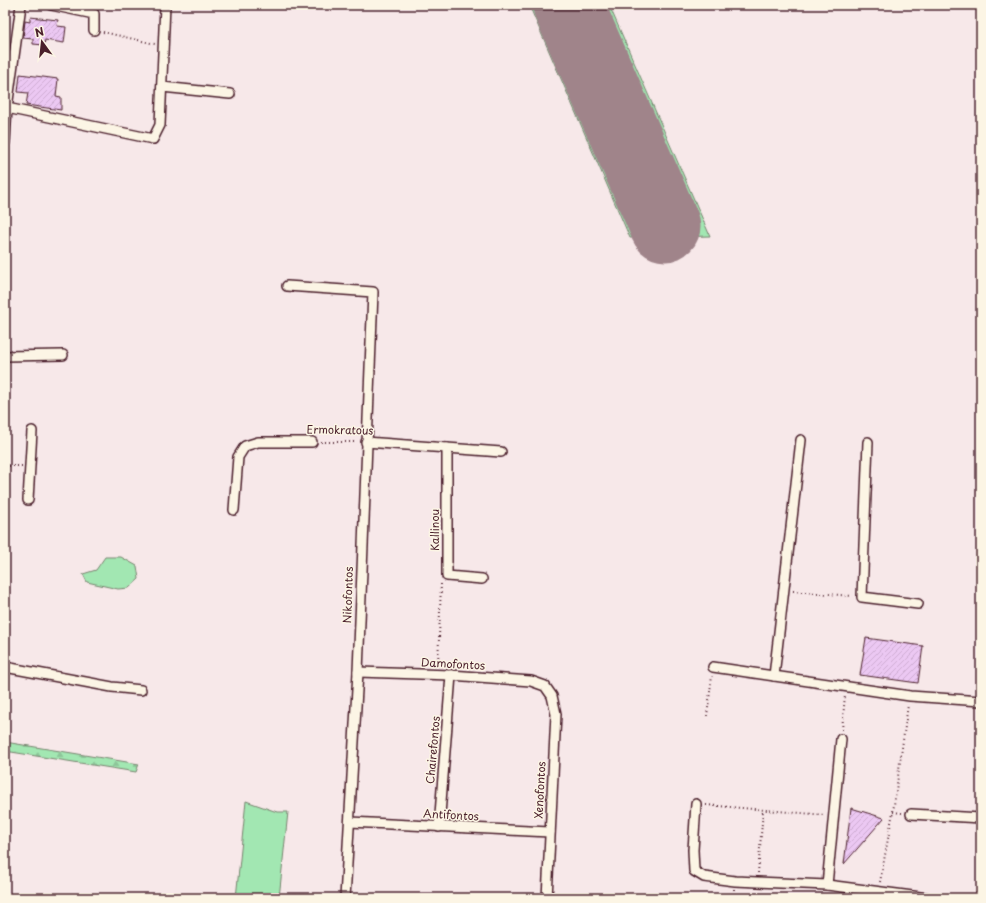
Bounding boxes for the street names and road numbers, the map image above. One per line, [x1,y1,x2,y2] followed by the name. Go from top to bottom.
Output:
[306,420,374,439] street label: Ermokratous
[426,509,443,551] street label: Kallinou
[338,566,357,624] street label: Nikofontos
[420,653,486,674] street label: Damofontos
[421,715,444,785] street label: Chairefontos
[530,761,549,819] street label: Xenofontos
[423,805,479,824] street label: Antifontos

